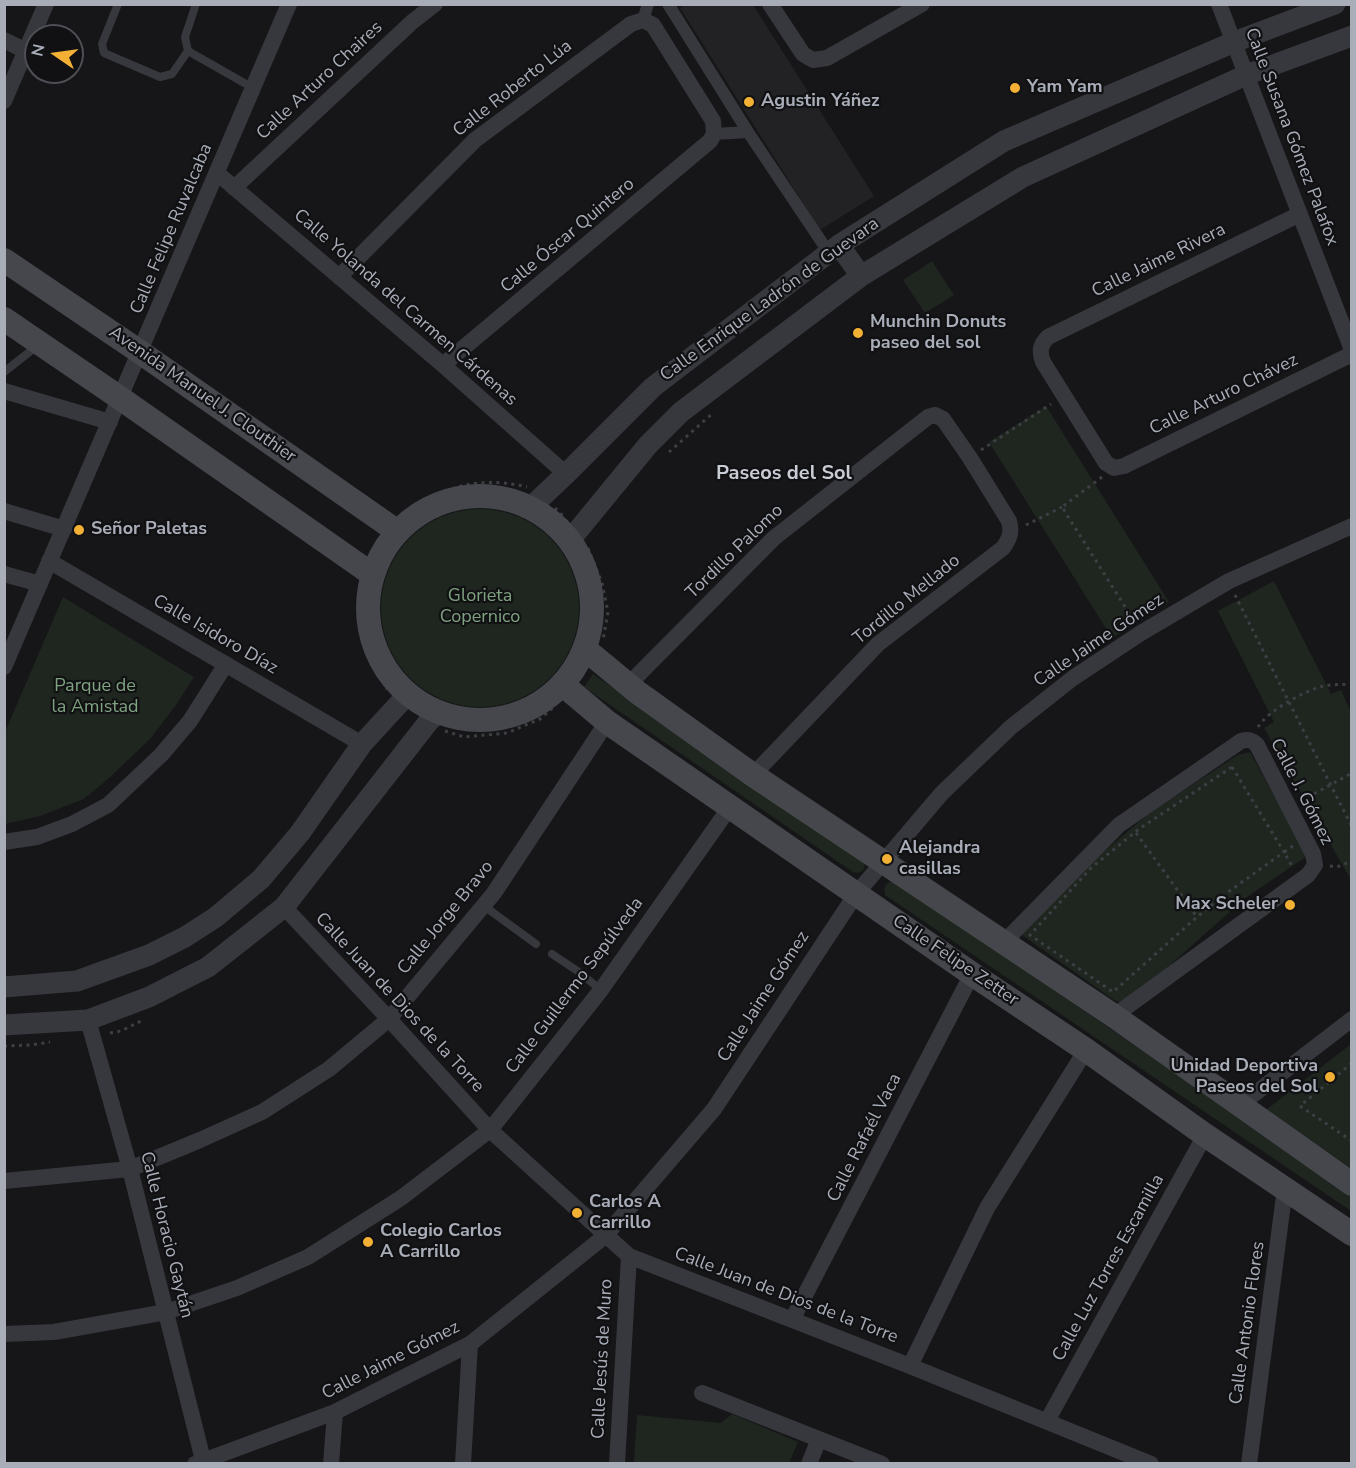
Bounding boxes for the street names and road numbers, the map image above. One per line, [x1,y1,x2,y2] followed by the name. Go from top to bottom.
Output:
[253,17,387,145] street label: Calle Arturo Chaires
[1239,25,1343,249] street label: Calle Susana Gómez Palafox
[449,36,577,142] street label: Calle Roberto Lúa
[126,140,218,318] street label: Calle Felipe Ruvalcaba
[497,174,639,298] street label: Calle Óscar Quintero
[289,205,521,411] street label: Calle Yolanda del Carmen Cárdenas
[656,213,884,387] street label: Calle Enrique Ladrón de Guevara
[1089,219,1229,303] street label: Calle Jaime Rivera
[104,322,300,468] street label: Avenida Manuel J. Clouthier
[1146,350,1302,440] street label: Calle Arturo Chávez
[682,500,788,604] street label: Tordillo Palomo
[849,550,965,650] street label: Tordillo Mellado
[1030,590,1168,692] street label: Calle Jaime Gómez
[149,591,281,679] street label: Calle Isidoro Díaz
[1265,735,1337,849] street label: Calle J. Gómez
[394,857,498,979] street label: Calle Jorge Bravo
[502,894,648,1078] street label: Calle Guillermo Sepúlveda
[310,909,488,1097] street label: Calle Juan de Dios de la Torre
[888,911,1022,1011] street label: Calle Felipe Zetter
[714,928,814,1066] street label: Calle Jaime Gómez
[823,1070,907,1206] street label: Calle Rafaél Vaca
[135,1149,197,1321] street label: Calle Horacio Gaytán
[1049,1171,1169,1365] street label: Calle Luz Torres Escamilla
[1226,1240,1270,1406] street label: Calle Antonio Flores
[671,1243,901,1349] street label: Calle Juan de Dios de la Torre
[588,1278,618,1440] street label: Calle Jesús de Muro
[319,1317,463,1405] street label: Calle Jaime Gómez

